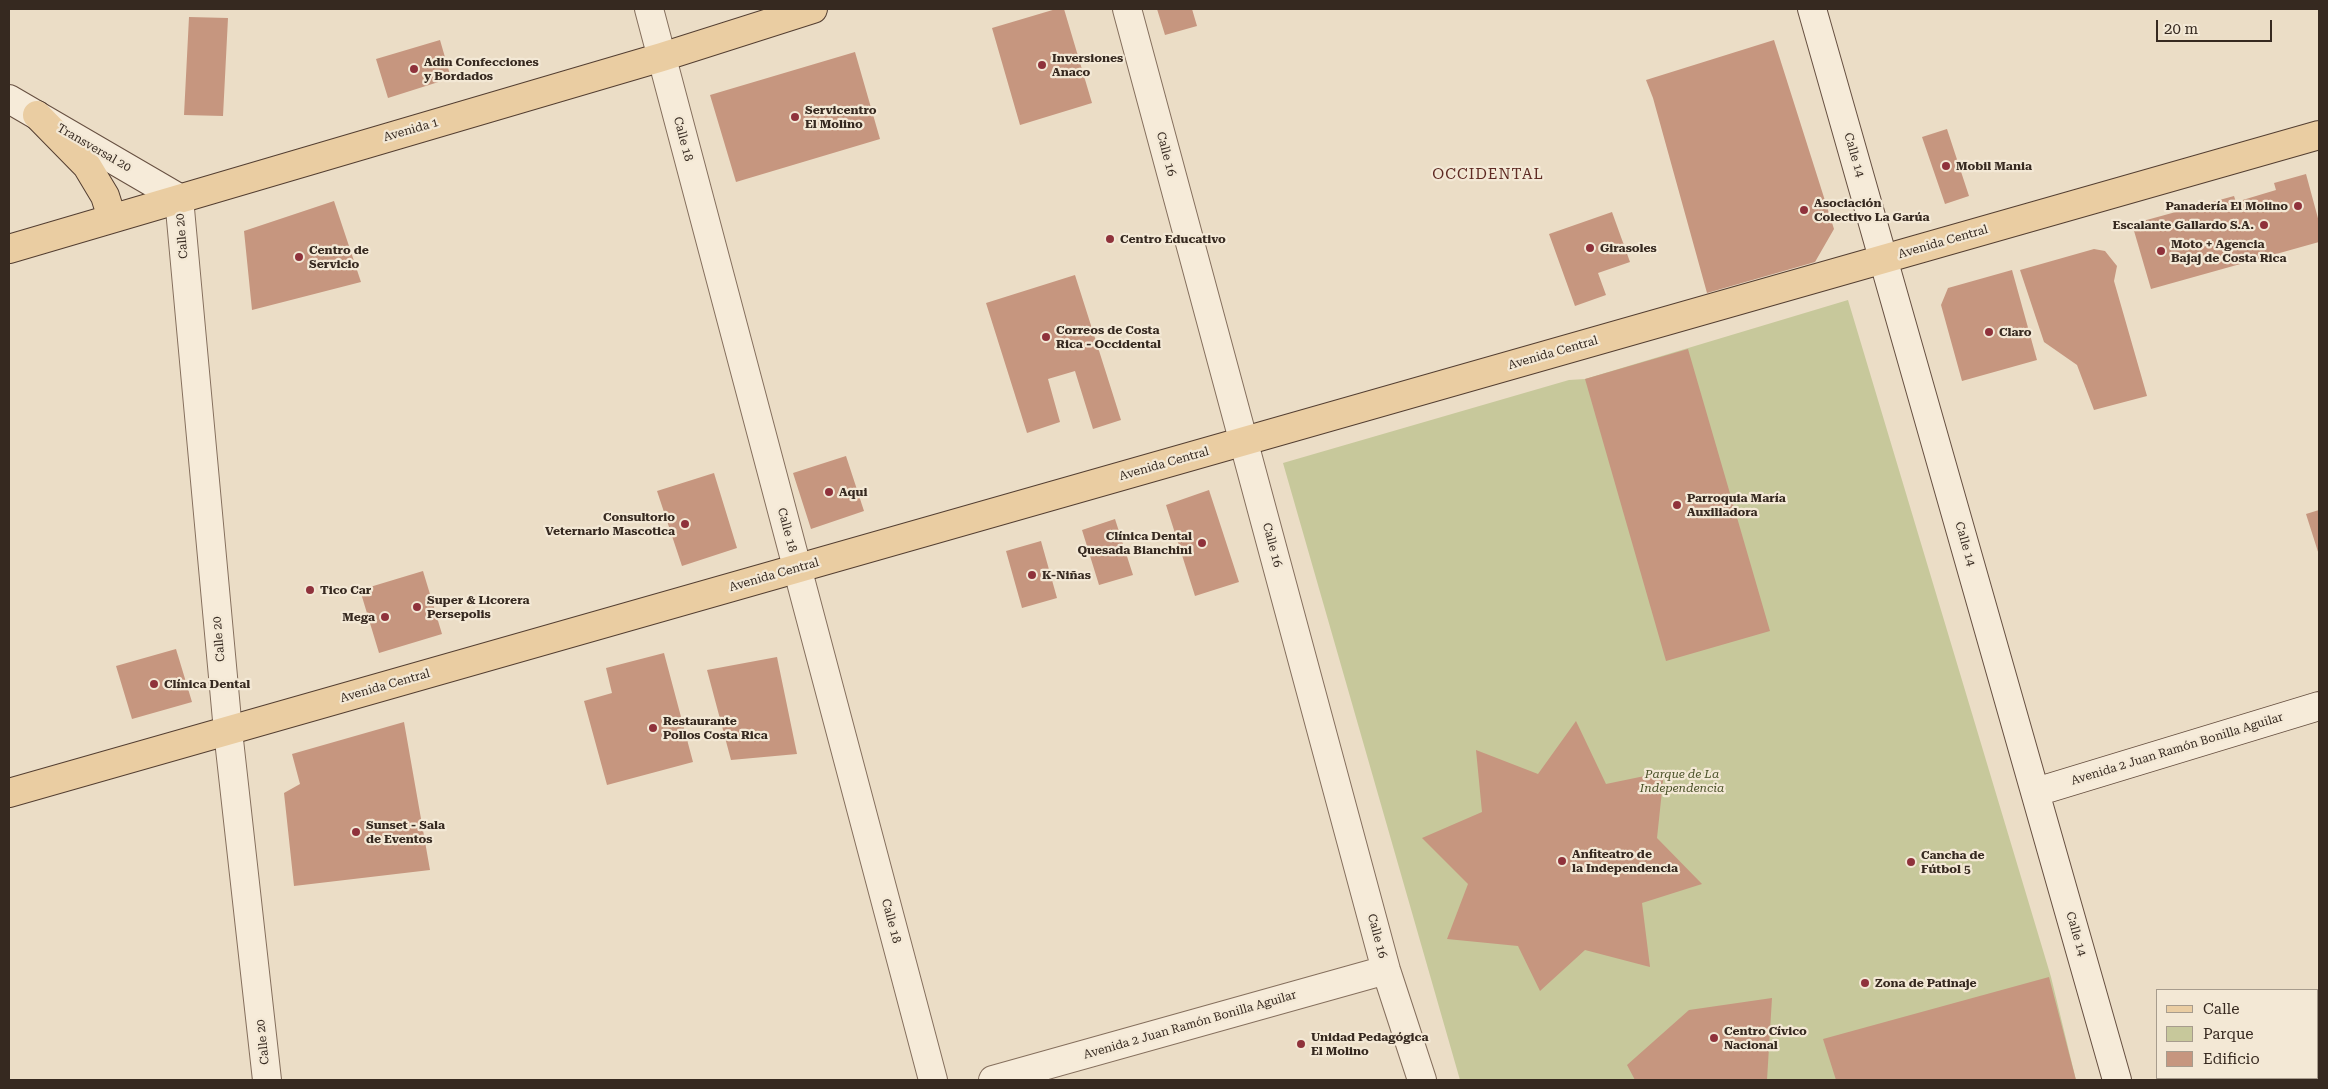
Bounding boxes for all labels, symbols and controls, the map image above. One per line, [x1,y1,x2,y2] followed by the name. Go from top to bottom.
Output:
[2158,10,2274,42] scale bar
[2164,20,2198,38] text: 20 m
[1052,51,1123,79] place label: Inversiones Anaco
[424,55,539,83] place label: Adin Confecciones y Bordados
[1036,59,1048,71] marker: Inversiones Anaco
[408,63,420,75] marker: Adin Confecciones y Bordados
[805,103,877,131] place label: Servicentro El Molino
[789,111,801,123] marker: Servicentro El Molino
[382,115,440,145] street label: Avenida 1
[670,115,696,163] street label: Calle 18
[54,121,134,175] street label: Transversal 20
[1153,130,1179,178] street label: Calle 16
[1841,131,1867,179] street label: Calle 14
[1956,159,2032,173] place label: Mobil Mania
[1940,160,1952,172] marker: Mobil Mania
[1431,166,1545,184] district label: OCCIDENTAL
[1814,196,1929,224] place label: Asociación Colectivo La Garúa
[2166,199,2288,213] place label: Panadería El Molino
[2292,200,2304,212] marker: Panadería El Molino
[1798,204,1810,216] marker: Asociación Colectivo La Garúa
[173,213,191,259] street label: Calle 20
[2113,218,2254,232] place label: Escalante Gallardo S.A.
[2258,219,2270,231] marker: Escalante Gallardo S.A.
[1897,222,1989,262] street label: Avenida Central
[1120,232,1226,246] place label: Centro Educativo
[1104,233,1116,245] marker: Centro Educativo
[2171,237,2287,265] place label: Moto + Agencia Bajaj de Costa Rica
[1600,241,1657,255] place label: Girasoles
[1584,242,1596,254] marker: Girasoles
[309,243,369,271] place label: Centro de Servicio
[2155,245,2167,257] marker: Moto + Agencia Bajaj de Costa Rica
[293,251,305,263] marker: Centro de Servicio
[1056,323,1161,351] place label: Correos de Costa Rica - Occidental
[1999,325,2032,339] place label: Claro
[1983,326,1995,338] marker: Claro
[1040,331,1052,343] marker: Correos de Costa Rica - Occidental
[1507,333,1599,373] street label: Avenida Central
[1118,444,1210,484] street label: Avenida Central
[839,485,867,499] place label: Aqui
[823,486,835,498] marker: Aqui
[1687,491,1786,519] place label: Parroquia María Auxiliadora
[1671,499,1683,511] marker: Parroquia María Auxiliadora
[774,506,800,554] street label: Calle 18
[545,510,675,538] place label: Consultorio Veternario Mascotica
[679,518,691,530] marker: Consultorio Veternario Mascotica
[1952,520,1978,568] street label: Calle 14
[1259,521,1285,569] street label: Calle 16
[1077,529,1192,557] place label: Clínica Dental Quesada Bianchini
[1196,537,1208,549] marker: Clínica Dental Quesada Bianchini
[728,555,820,595] street label: Avenida Central
[1042,568,1091,582] place label: K-Niñas
[1026,569,1038,581] marker: K-Niñas
[320,583,371,597] place label: Tico Car
[304,584,316,596] marker: Tico Car
[427,593,530,621] place label: Super & Licorera Persepolis
[411,601,423,613] marker: Super & Licorera Persepolis
[342,610,375,624] place label: Mega
[379,611,391,623] marker: Mega
[210,616,228,662] street label: Calle 20
[339,666,431,706] street label: Avenida Central
[164,677,250,691] place label: Clínica Dental
[148,678,160,690] marker: Clínica Dental
[2069,710,2285,788] street label: Avenida 2 Juan Ramón Bonilla Aguilar
[663,714,768,742] place label: Restaurante Pollos Costa Rica
[647,722,659,734] marker: Restaurante Pollos Costa Rica
[1640,767,1724,795] park label: Parque de La Independencia
[366,818,445,846] place label: Sunset - Sala de Eventos
[350,826,362,838] marker: Sunset - Sala de Eventos
[1572,847,1678,875] place label: Anfiteatro de la Independencia
[1921,848,1985,876] place label: Cancha de Fútbol 5
[1556,855,1568,867] marker: Anfiteatro de la Independencia
[1905,856,1917,868] marker: Cancha de Fútbol 5
[878,897,904,945] street label: Calle 18
[2063,910,2089,958] street label: Calle 14
[1364,912,1390,960] street label: Calle 16
[1875,976,1977,990] place label: Zona de Patinaje
[1859,977,1871,989] marker: Zona de Patinaje
[1082,988,1298,1062] street label: Avenida 2 Juan Ramón Bonilla Aguilar
[2156,989,2318,1079] legend
[2203,1000,2239,1018] text: Calle
[253,1019,273,1065] street label: Calle 20
[1724,1024,1807,1052] place label: Centro Cívico Nacional
[2203,1025,2254,1043] text: Parque
[1311,1030,1429,1058] place label: Unidad Pedagógica El Molino
[1708,1032,1720,1044] marker: Centro Cívico Nacional
[1295,1038,1307,1050] marker: Unidad Pedagógica El Molino
[2203,1050,2260,1068] text: Edificio

